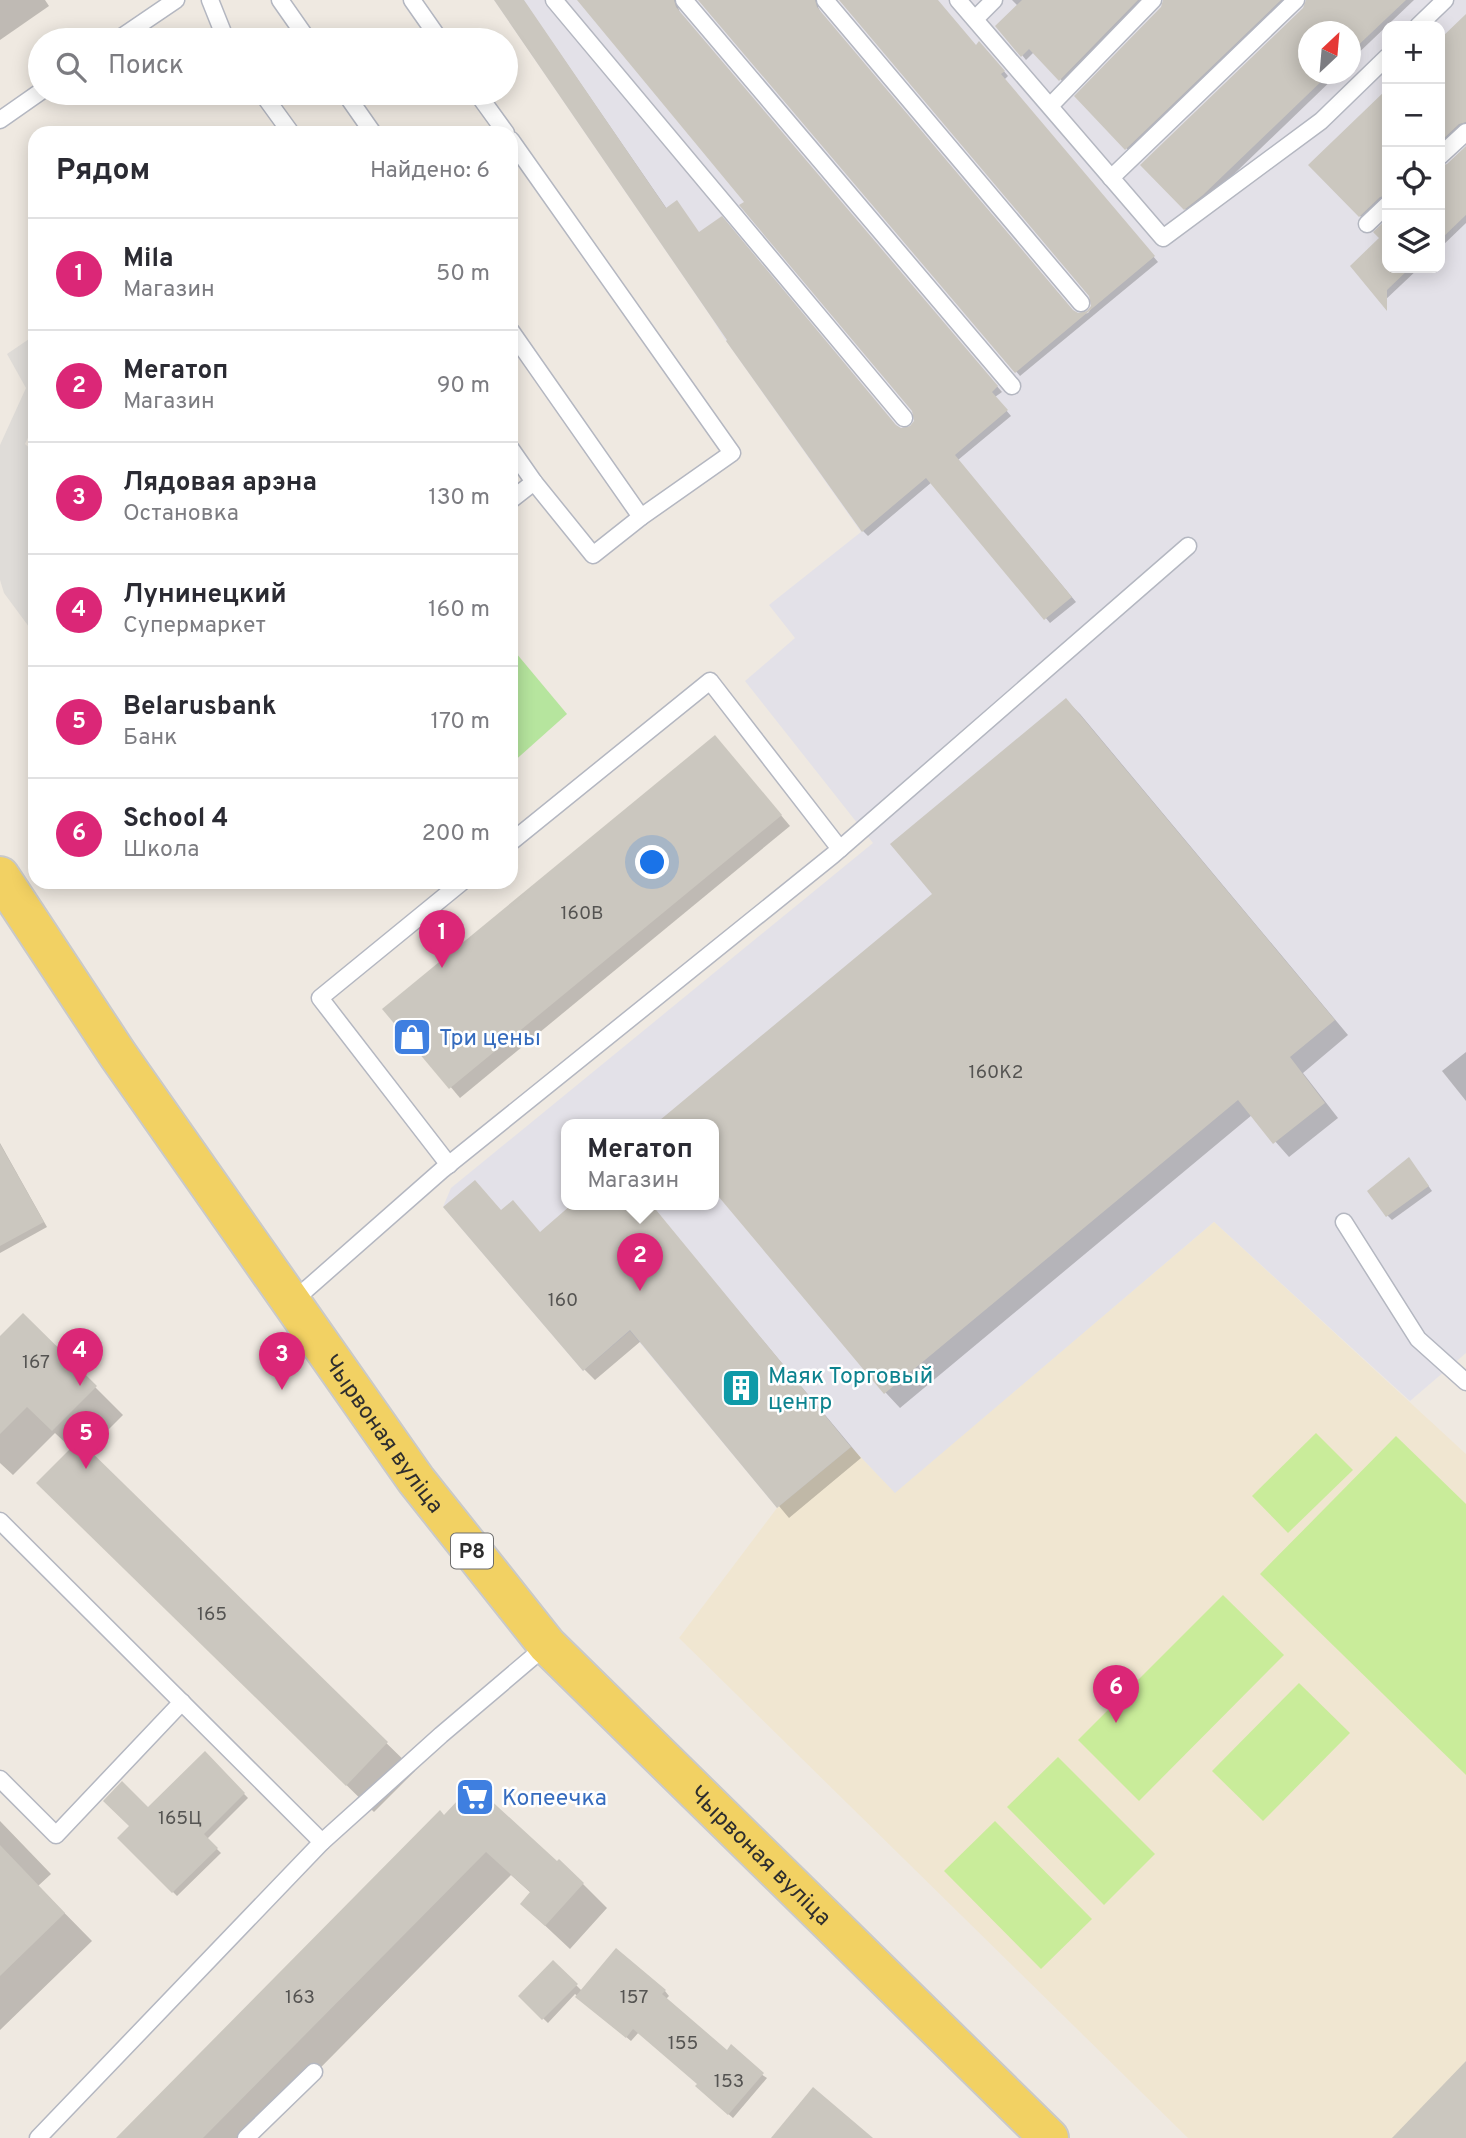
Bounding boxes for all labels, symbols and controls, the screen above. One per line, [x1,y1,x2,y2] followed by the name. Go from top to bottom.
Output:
[1298,21,1361,84] north arrow
[1382,21,1445,273] map controls
[1382,21,1445,84] button: +
[28,28,518,105] search box
[52,48,90,86] icon: search
[108,50,184,83] text: Поиск
[1382,84,1445,147] button: −
[1382,147,1445,210] button: locate
[56,153,150,190] text: Рядом
[370,157,490,186] text: Найдено: 6
[1382,210,1445,273] button: layers
[123,243,173,276] text: Mila
[74,260,84,289] text: 1
[436,260,490,289] text: 50 m
[123,276,215,305] text: Магазин
[123,355,228,388] text: Мегатоп
[72,372,86,401] text: 2
[437,372,490,401] text: 90 m
[123,388,215,417] text: Магазин
[123,467,317,500] text: Лядовая арэна
[72,484,86,513] text: 3
[428,484,490,513] text: 130 m
[123,500,239,529] text: Остановка
[123,579,287,612] text: Лунинецкий
[72,596,86,625] text: 4
[428,596,490,625] text: 160 m
[123,612,266,641] text: Супермаркет
[123,691,277,724] text: Belarusbank
[72,708,86,737] text: 5
[431,708,490,737] text: 170 m
[123,724,177,753] text: Банк
[123,803,228,836] text: School 4
[72,820,86,849] text: 6
[422,820,490,849] text: 200 m
[123,836,199,865] text: Школа
[635,845,669,879] your location
[560,902,604,926] house number: 160В
[419,910,465,968] pin: 1
[391,1016,433,1058] shop icon: Три цены
[439,1025,541,1054] place label: Три цены
[969,1061,1023,1085] house number: 160К2
[561,1119,719,1210] popup
[587,1134,693,1167] text: Мегатоп
[587,1167,679,1196] text: Магазин
[617,1233,663,1291] pin: 2
[548,1289,578,1313] house number: 160
[57,1328,103,1386] pin: 4
[259,1332,305,1390] pin: 3
[316,1350,449,1520] street label: Чырвоная вуліца
[22,1351,50,1375] house number: 167
[768,1363,933,1418] place label: Маяк Торговый центр
[720,1367,762,1409] building icon: Маяк Торговый центр
[63,1411,109,1469] pin: 5
[451,1534,493,1568] road number: Р8
[197,1603,227,1627] house number: 165
[1093,1665,1139,1723] pin: 6
[454,1776,496,1818] supermarket icon: Копеечка
[682,1781,836,1933] street label: Чырвоная вуліца
[502,1785,607,1814] place label: Копеечка
[158,1807,202,1831] house number: 165Ц
[285,1986,315,2010] house number: 163
[620,1986,648,2010] house number: 157
[668,2032,698,2056] house number: 155
[714,2070,744,2094] house number: 153

